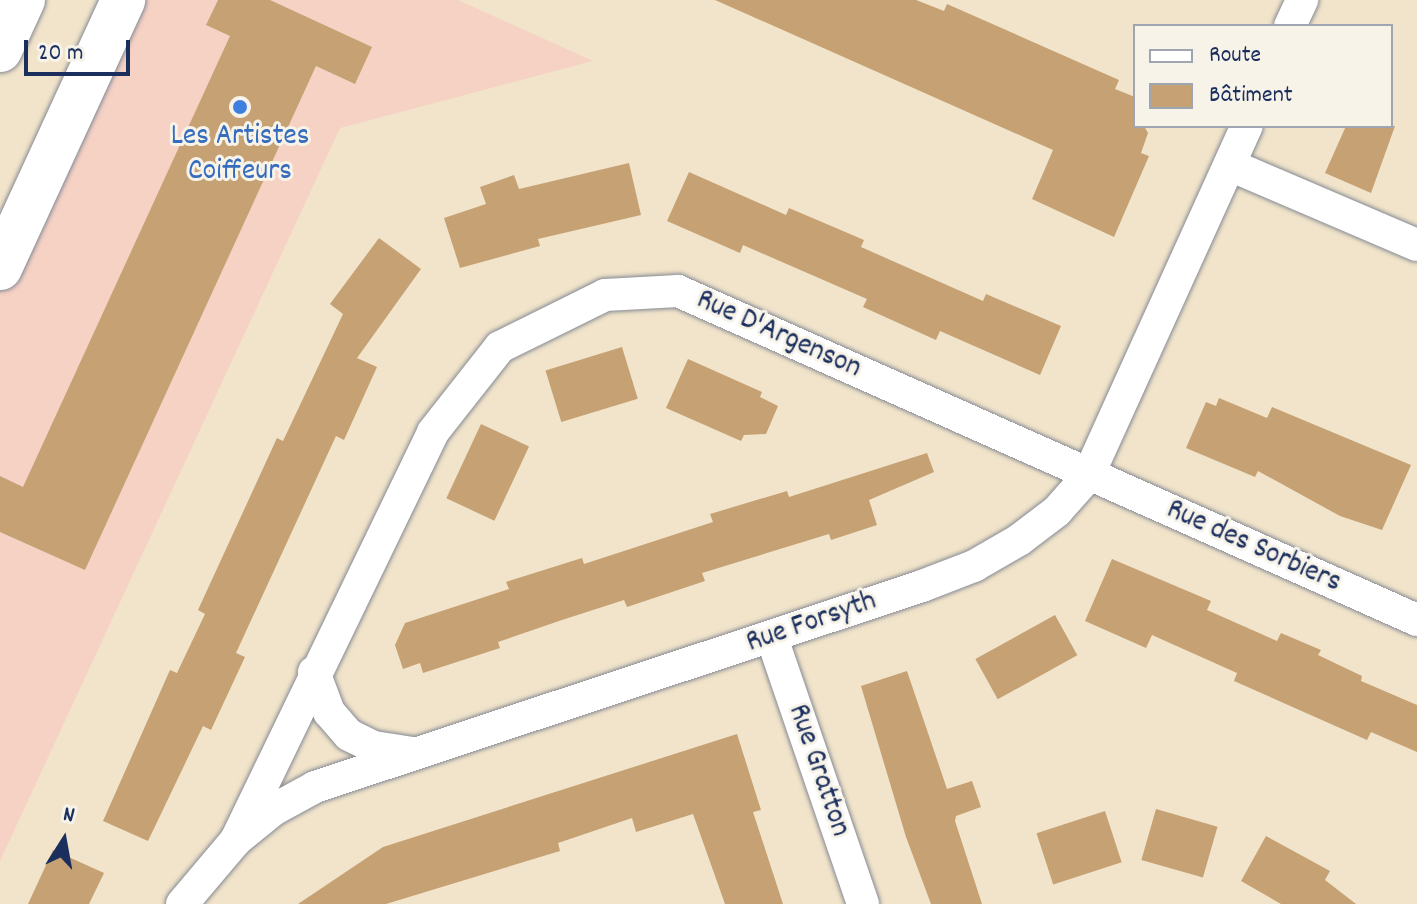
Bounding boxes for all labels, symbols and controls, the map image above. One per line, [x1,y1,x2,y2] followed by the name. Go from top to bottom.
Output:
[28,24,134,74] scale bar
[1133,24,1393,128] legend
[38,37,84,71] text: 20 m
[1209,39,1261,73] text: Route
[1209,79,1293,113] text: Bâtiment
[231,98,249,116] marker: Les Artistes Coiffeurs
[171,120,309,190] place label: Les Artistes Coiffeurs
[690,284,866,388] street label: Rue D'Argenson
[1160,493,1346,603] street label: Rue des Sorbiers
[742,585,882,663] street label: Rue Forsyth
[778,700,856,842] street label: Rue Gratton
[24,800,104,880] north arrow
[60,800,77,832] text: N

